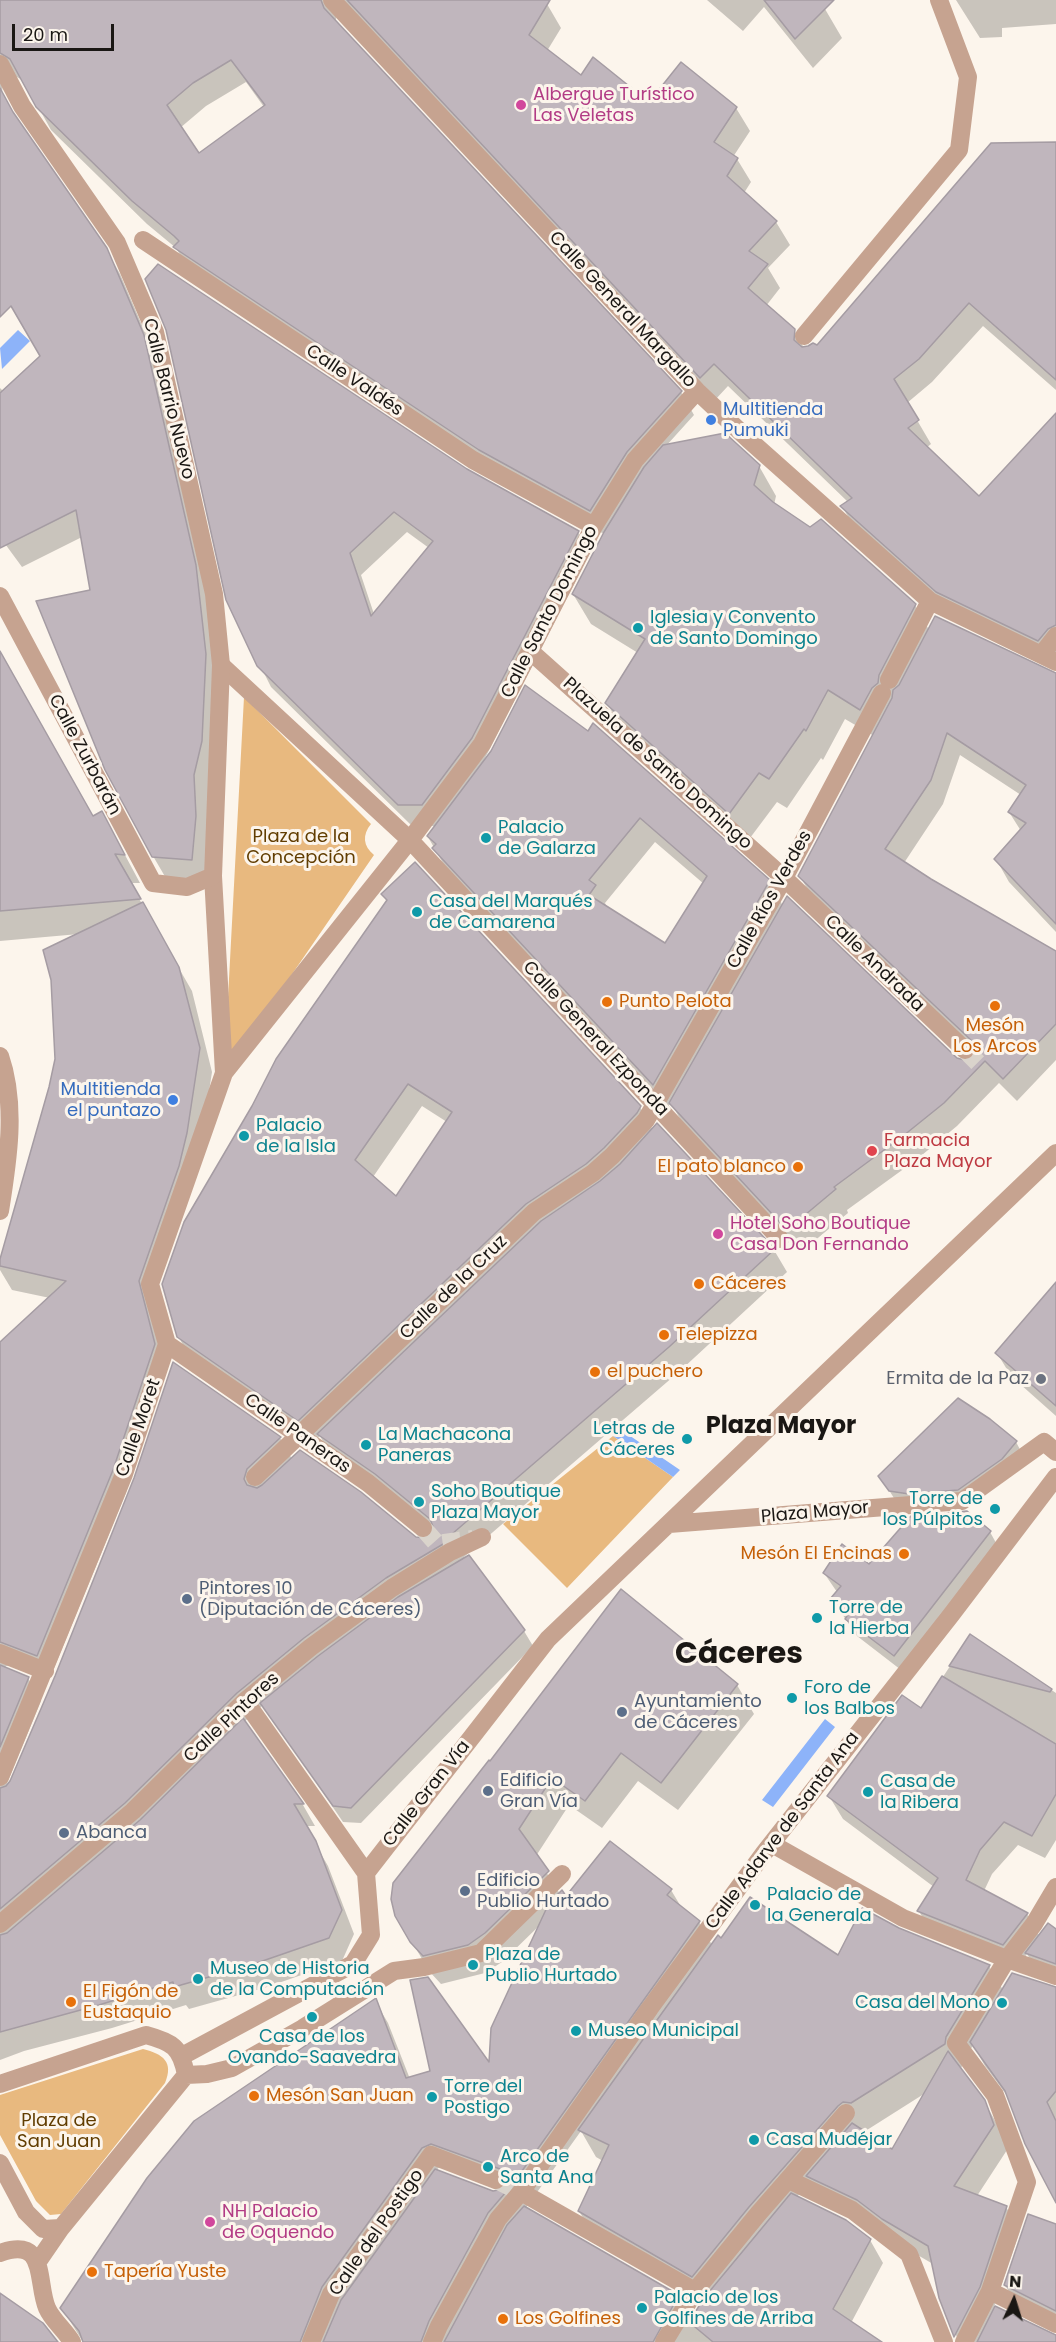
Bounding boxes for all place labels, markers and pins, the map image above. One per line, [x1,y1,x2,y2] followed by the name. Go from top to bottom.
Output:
[533,84,694,127] place label: Albergue Turístico Las Veletas
[514,98,528,112] marker: Albergue Turístico Las Veletas
[723,399,823,442] place label: Multitienda Pumuki
[704,413,718,427] marker: Multitienda Pumuki
[650,607,818,650] place label: Iglesia y Convento de Santo Domingo
[631,621,645,635] marker: Iglesia y Convento de Santo Domingo
[498,817,596,860] place label: Palacio de Galarza
[479,831,493,845] marker: Palacio de Galarza
[429,891,593,934] place label: Casa del Marqués de Camarena
[410,905,424,919] marker: Casa del Marqués de Camarena
[619,991,732,1013] place label: Punto Pelota
[600,995,614,1009] marker: Punto Pelota
[988,999,1002,1013] marker: Mesón Los Arcos
[953,1015,1037,1058] place label: Mesón Los Arcos
[61,1079,161,1122] place label: Multitienda el puntazo
[166,1093,180,1107] marker: Multitienda el puntazo
[256,1115,336,1158] place label: Palacio de la Isla
[237,1129,251,1143] marker: Palacio de la Isla
[884,1130,992,1172] place label: Farmacia Plaza Mayor
[865,1144,879,1158] marker: Farmacia Plaza Mayor
[658,1156,786,1178] place label: El pato blanco
[791,1160,805,1174] marker: El pato blanco
[730,1213,911,1256] place label: Hotel Soho Boutique Casa Don Fernando
[711,1227,725,1241] marker: Hotel Soho Boutique Casa Don Fernando
[711,1273,786,1295] place label: Cáceres
[692,1277,706,1291] marker: Cáceres
[676,1324,758,1346] place label: Telepizza
[657,1328,671,1342] marker: Telepizza
[607,1361,703,1383] place label: el puchero
[588,1365,602,1379] marker: el puchero
[886,1368,1029,1390] place label: Ermita de la Paz
[1034,1372,1048,1386] marker: Ermita de la Paz
[593,1418,675,1460] place label: Letras de Cáceres
[378,1424,511,1466] place label: La Machacona Paneras
[680,1432,694,1446] marker: Letras de Cáceres
[359,1438,373,1452] marker: La Machacona Paneras
[431,1481,561,1524] place label: Soho Boutique Plaza Mayor
[882,1488,983,1530] place label: Torre de los Púlpitos
[412,1495,426,1509] marker: Soho Boutique Plaza Mayor
[988,1502,1002,1516] marker: Torre de los Púlpitos
[740,1543,892,1565] place label: Mesón El Encinas
[897,1547,911,1561] marker: Mesón El Encinas
[199,1578,422,1620] place label: Pintores 10 (Diputación de Cáceres)
[180,1592,194,1606] marker: Pintores 10 (Diputación de Cáceres)
[829,1597,909,1640] place label: Torre de la Hierba
[810,1611,824,1625] marker: Torre de la Hierba
[804,1677,895,1720] place label: Foro de los Balbos
[634,1691,762,1734] place label: Ayuntamiento de Cáceres
[785,1691,799,1705] marker: Foro de los Balbos
[615,1705,629,1719] marker: Ayuntamiento de Cáceres
[500,1770,578,1812] place label: Edificio Gran Vía
[880,1771,959,1814] place label: Casa de la Ribera
[481,1784,495,1798] marker: Edificio Gran Vía
[861,1785,875,1799] marker: Casa de la Ribera
[76,1822,147,1844] place label: Abanca
[57,1826,71,1840] marker: Abanca
[477,1870,609,1912] place label: Edificio Publio Hurtado
[458,1884,472,1898] marker: Edificio Publio Hurtado
[767,1884,872,1926] place label: Palacio de la Generala
[748,1898,762,1912] marker: Palacio de la Generala
[485,1944,617,1986] place label: Plaza de Publio Hurtado
[210,1958,384,2000] place label: Museo de Historia de la Computación
[466,1958,480,1972] marker: Plaza de Publio Hurtado
[191,1972,205,1986] marker: Museo de Historia de la Computación
[83,1981,178,2024] place label: El Figón de Eustaquio
[855,1992,990,2014] place label: Casa del Mono
[64,1995,78,2009] marker: El Figón de Eustaquio
[995,1996,1009,2010] marker: Casa del Mono
[305,2010,319,2024] marker: Casa de los Ovando-Saavedra
[588,2020,739,2042] place label: Museo Municipal
[569,2024,583,2038] marker: Museo Municipal
[228,2026,396,2068] place label: Casa de los Ovando-Saavedra
[444,2076,522,2118] place label: Torre del Postigo
[266,2085,414,2107] place label: Mesón San Juan
[247,2089,261,2103] marker: Mesón San Juan
[425,2090,439,2104] marker: Torre del Postigo
[766,2129,892,2151] place label: Casa Mudéjar
[747,2133,761,2147] marker: Casa Mudéjar
[500,2146,594,2188] place label: Arco de Santa Ana
[481,2160,495,2174] marker: Arco de Santa Ana
[222,2201,334,2244] place label: NH Palacio de Oquendo
[203,2215,217,2229] marker: NH Palacio de Oquendo
[104,2261,226,2283] place label: Tapería Yuste
[85,2265,99,2279] marker: Tapería Yuste
[654,2287,814,2330] place label: Palacio de los Golfines de Arriba
[635,2301,649,2315] marker: Palacio de los Golfines de Arriba
[515,2308,621,2330] place label: Los Golfines
[496,2312,510,2326] marker: Los Golfines

